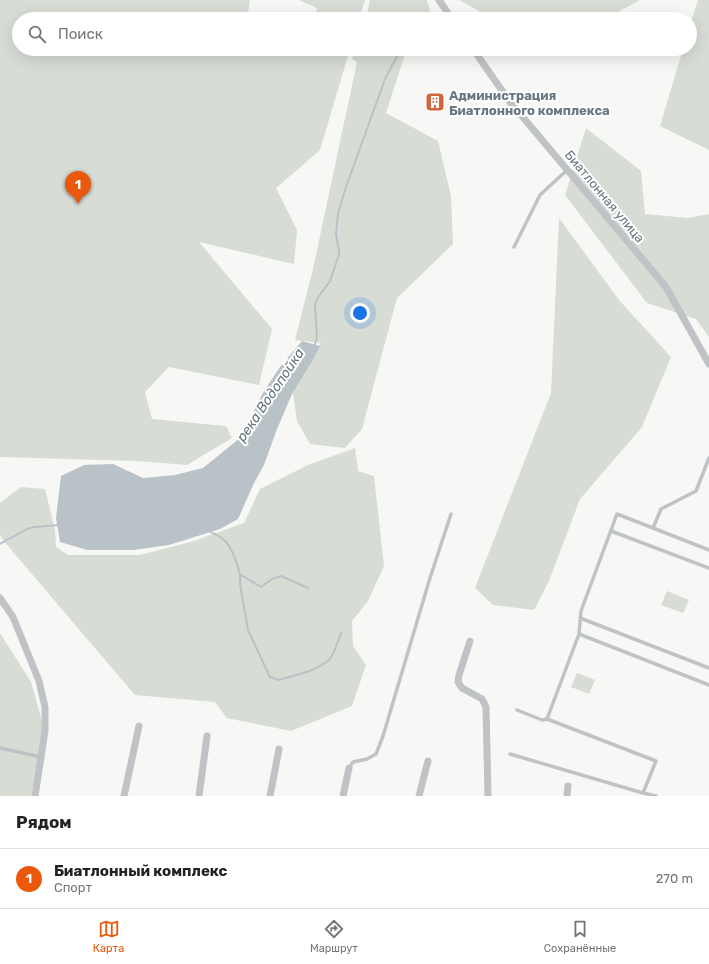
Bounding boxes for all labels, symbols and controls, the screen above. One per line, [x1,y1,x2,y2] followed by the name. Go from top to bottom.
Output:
[12,12,697,56] search box
[26,23,48,45] icon: search
[58,25,103,43] text: Поиск
[449,88,610,118] place label: Администрация Биатлонного комплекса
[424,91,446,113] building icon: Администрация Биатлонного комплекса
[562,147,648,245] street label: Биатлонная улица
[65,171,91,204] pin: 1
[350,303,370,323] your location
[233,345,308,445] water label: река Водопойка
[16,812,72,832] text: Рядом
[54,862,227,880] text: Биатлонный комплекс
[26,871,32,886] text: 1
[656,871,693,886] text: 270 m
[54,880,92,895] text: Спорт
[93,918,124,955] tab: Карта
[310,918,358,955] tab: Маршрут
[544,918,616,955] tab: Сохранённые

